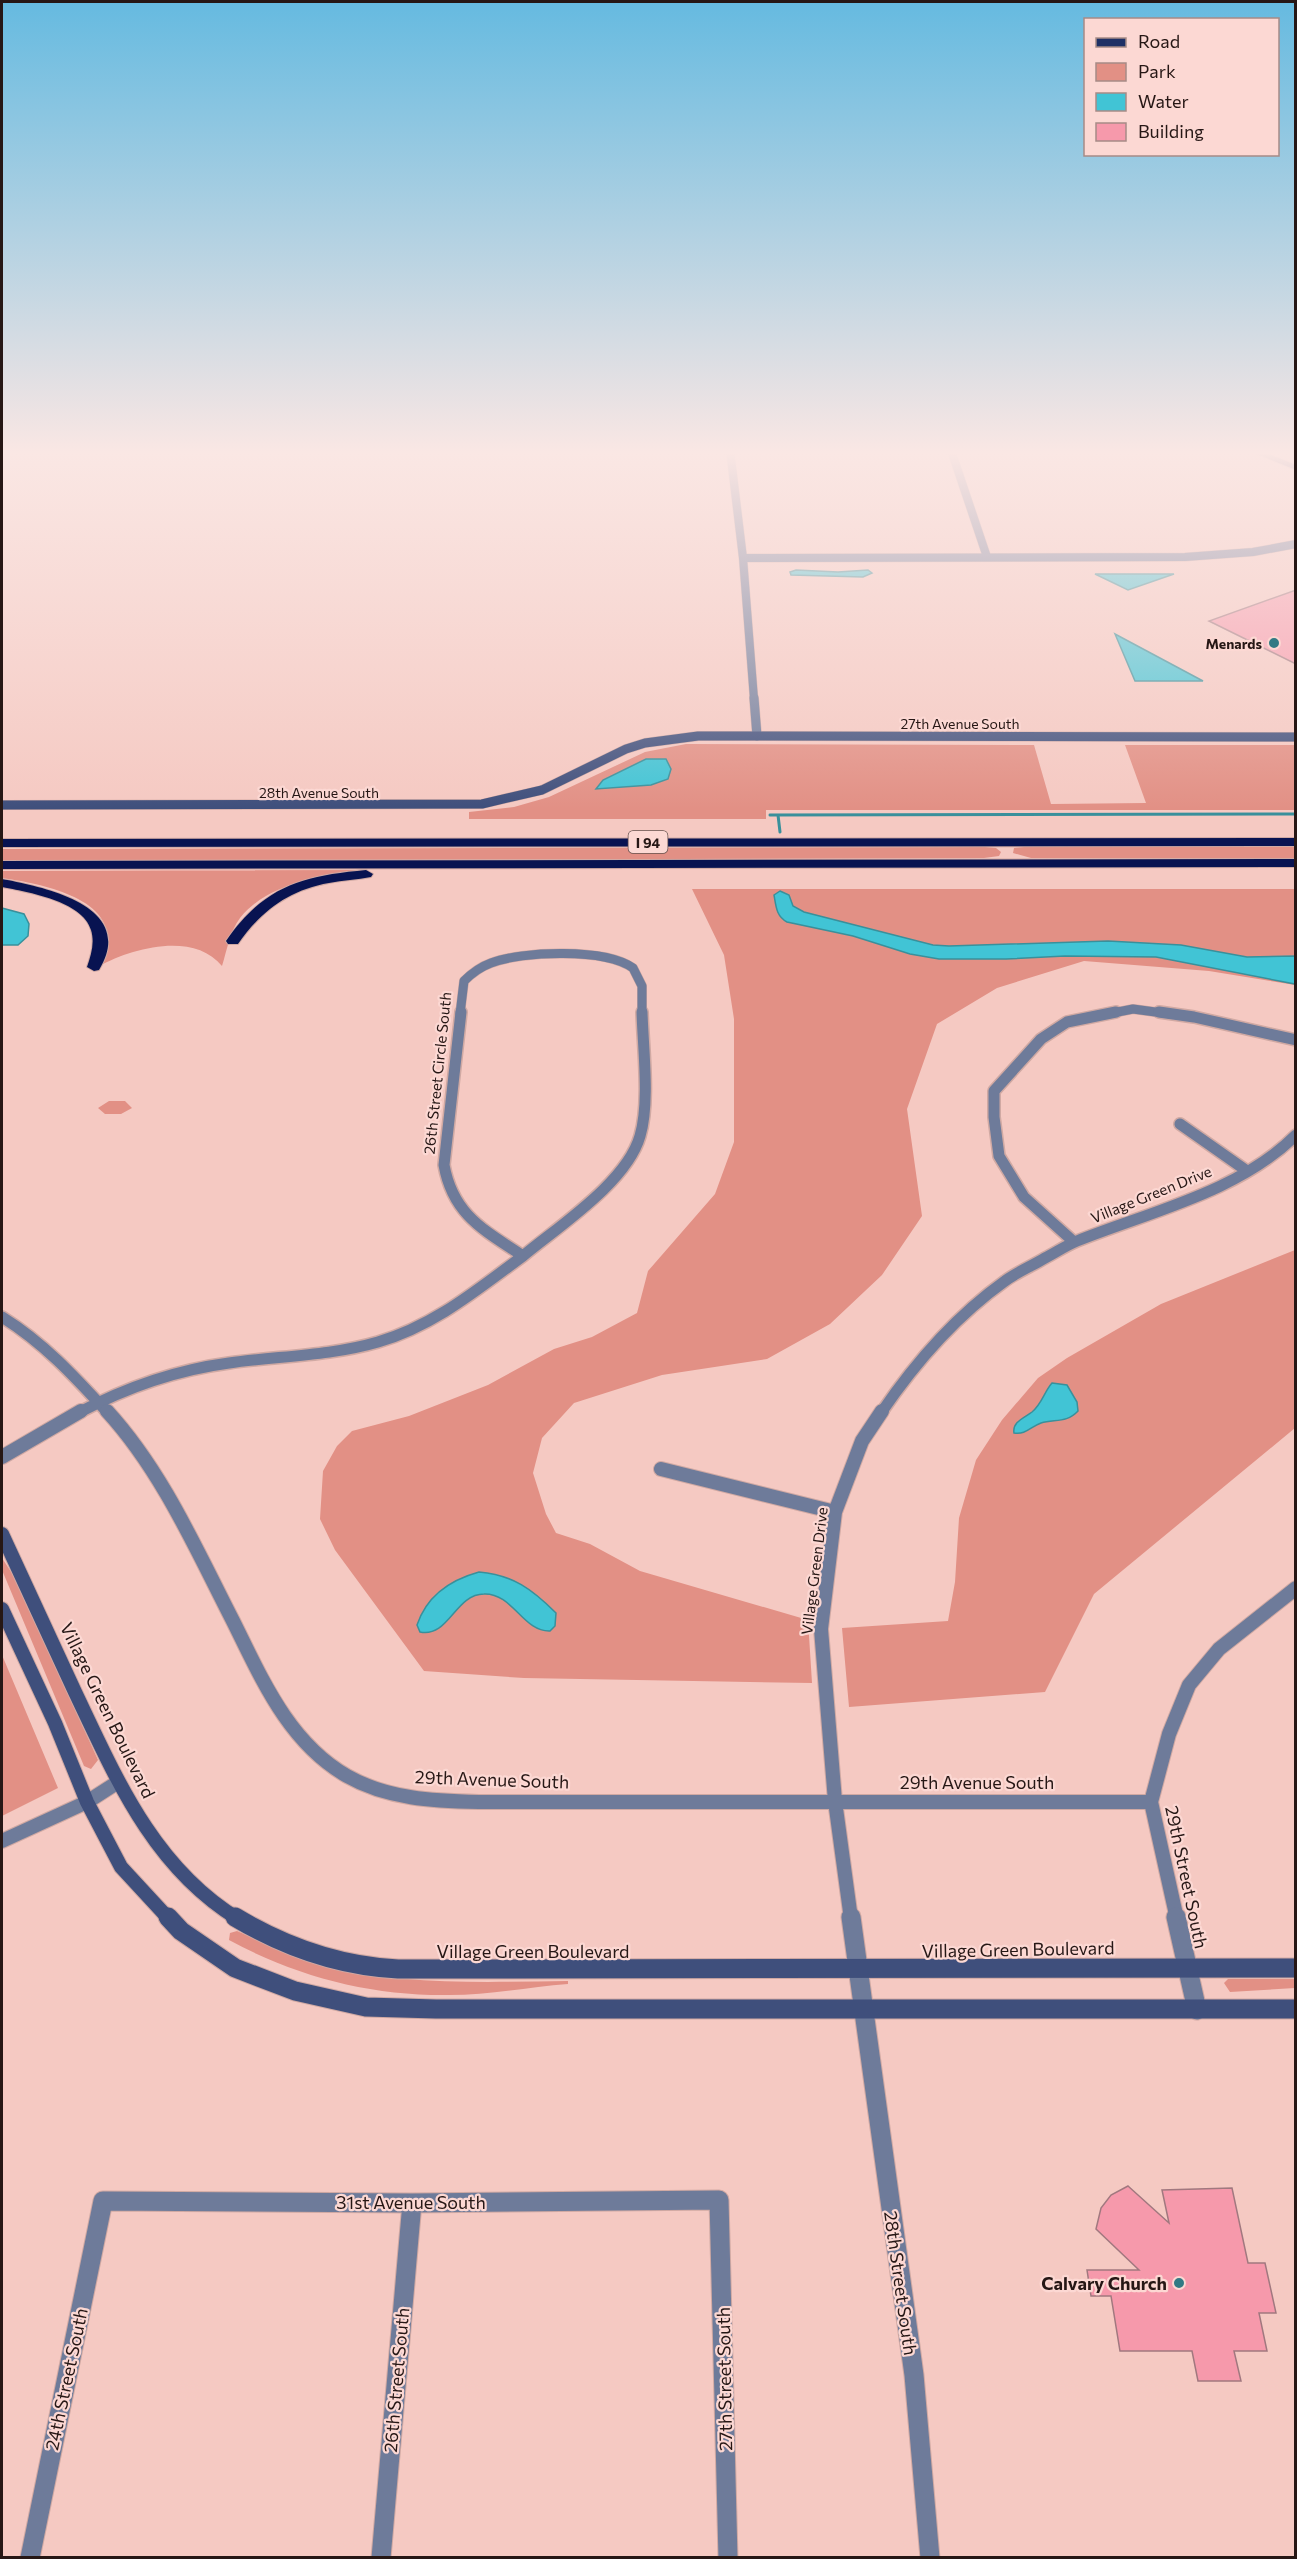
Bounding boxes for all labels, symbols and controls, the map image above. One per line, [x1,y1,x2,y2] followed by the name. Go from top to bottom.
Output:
[1084,18,1279,156] legend
[1138,30,1180,52] text: Road
[1138,60,1176,82] text: Park
[1138,90,1189,112] text: Water
[1138,120,1204,142] text: Building
[1205,635,1262,652] place label: Menards
[1267,636,1281,650] marker: Menards
[900,715,1020,732] street label: 27th Avenue South
[259,784,379,801] street label: 28th Avenue South
[628,831,668,853] road number: I 94
[420,991,454,1155] street label: 26th Street Circle South
[1088,1162,1214,1226] street label: Village Green Drive
[797,1506,831,1636] street label: Village Green Drive
[56,1618,160,1802] street label: Village Green Boulevard
[414,1765,570,1793] street label: 29th Avenue South
[900,1771,1054,1793] street label: 29th Avenue South
[1161,1804,1213,1950] street label: 29th Street South
[921,1936,1115,1962] street label: Village Green Boulevard
[437,1940,629,1962] street label: Village Green Boulevard
[336,2191,486,2213] street label: 31st Avenue South
[880,2209,922,2357] street label: 28th Street South
[1041,2272,1167,2294] place label: Calvary Church
[1172,2276,1186,2290] marker: Calvary Church
[40,2306,92,2452] street label: 24th Street South
[379,2307,413,2453] street label: 26th Street South
[712,2307,736,2451] street label: 27th Street South

